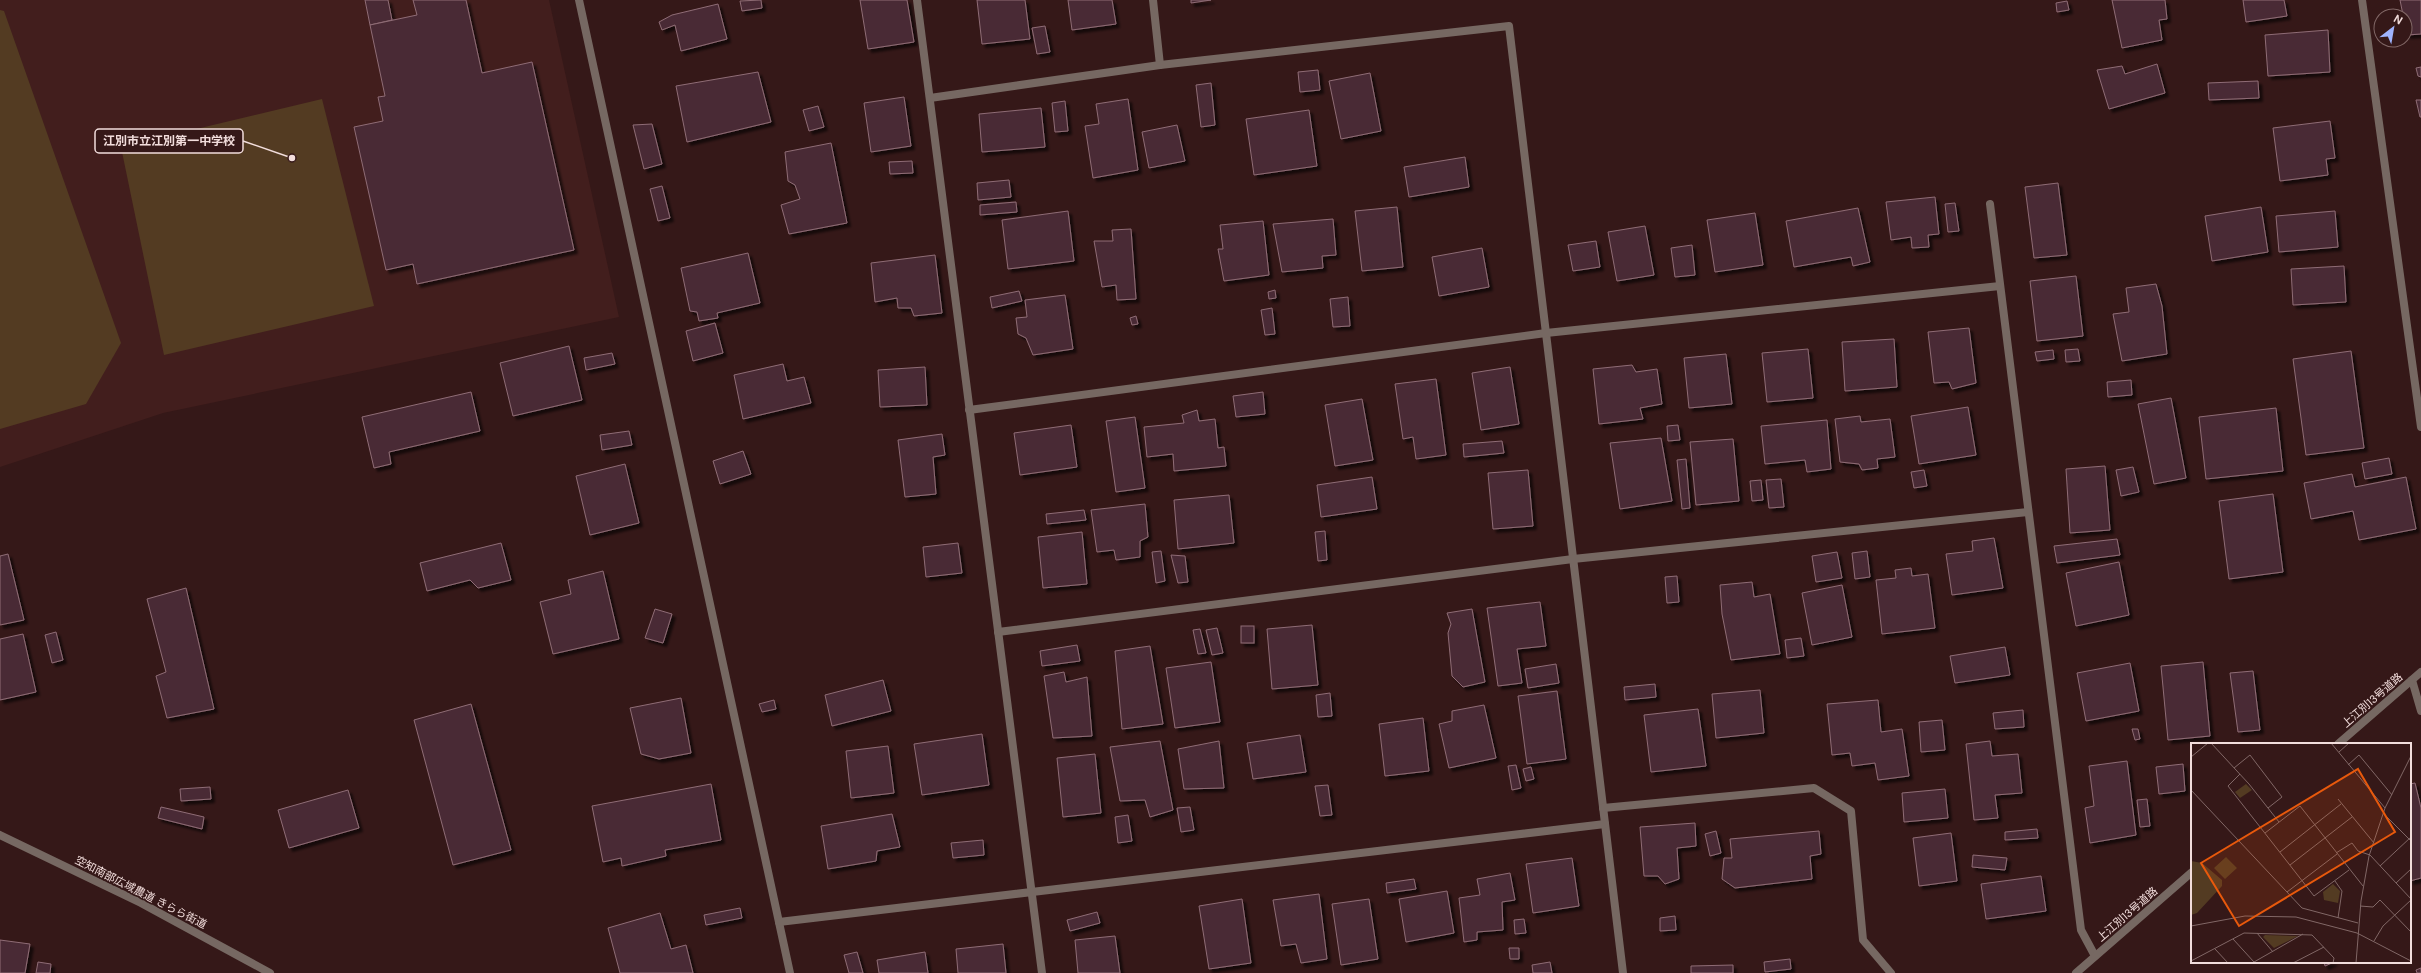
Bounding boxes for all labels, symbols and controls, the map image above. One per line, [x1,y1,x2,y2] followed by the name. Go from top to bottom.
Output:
[2373,8,2413,48] north arrow
[2391,11,2405,27] text: N
[95,129,243,153] callout: 江別市立江別第一中学校
[103,133,235,149] text: 江別市立江別第一中学校
[2339,670,2405,730] street label: 上江別13号道路
[2191,743,2411,963] inset map
[73,853,209,931] street label: 空知南部広域農道 きらら街道
[2094,884,2160,944] street label: 上江別13号道路

